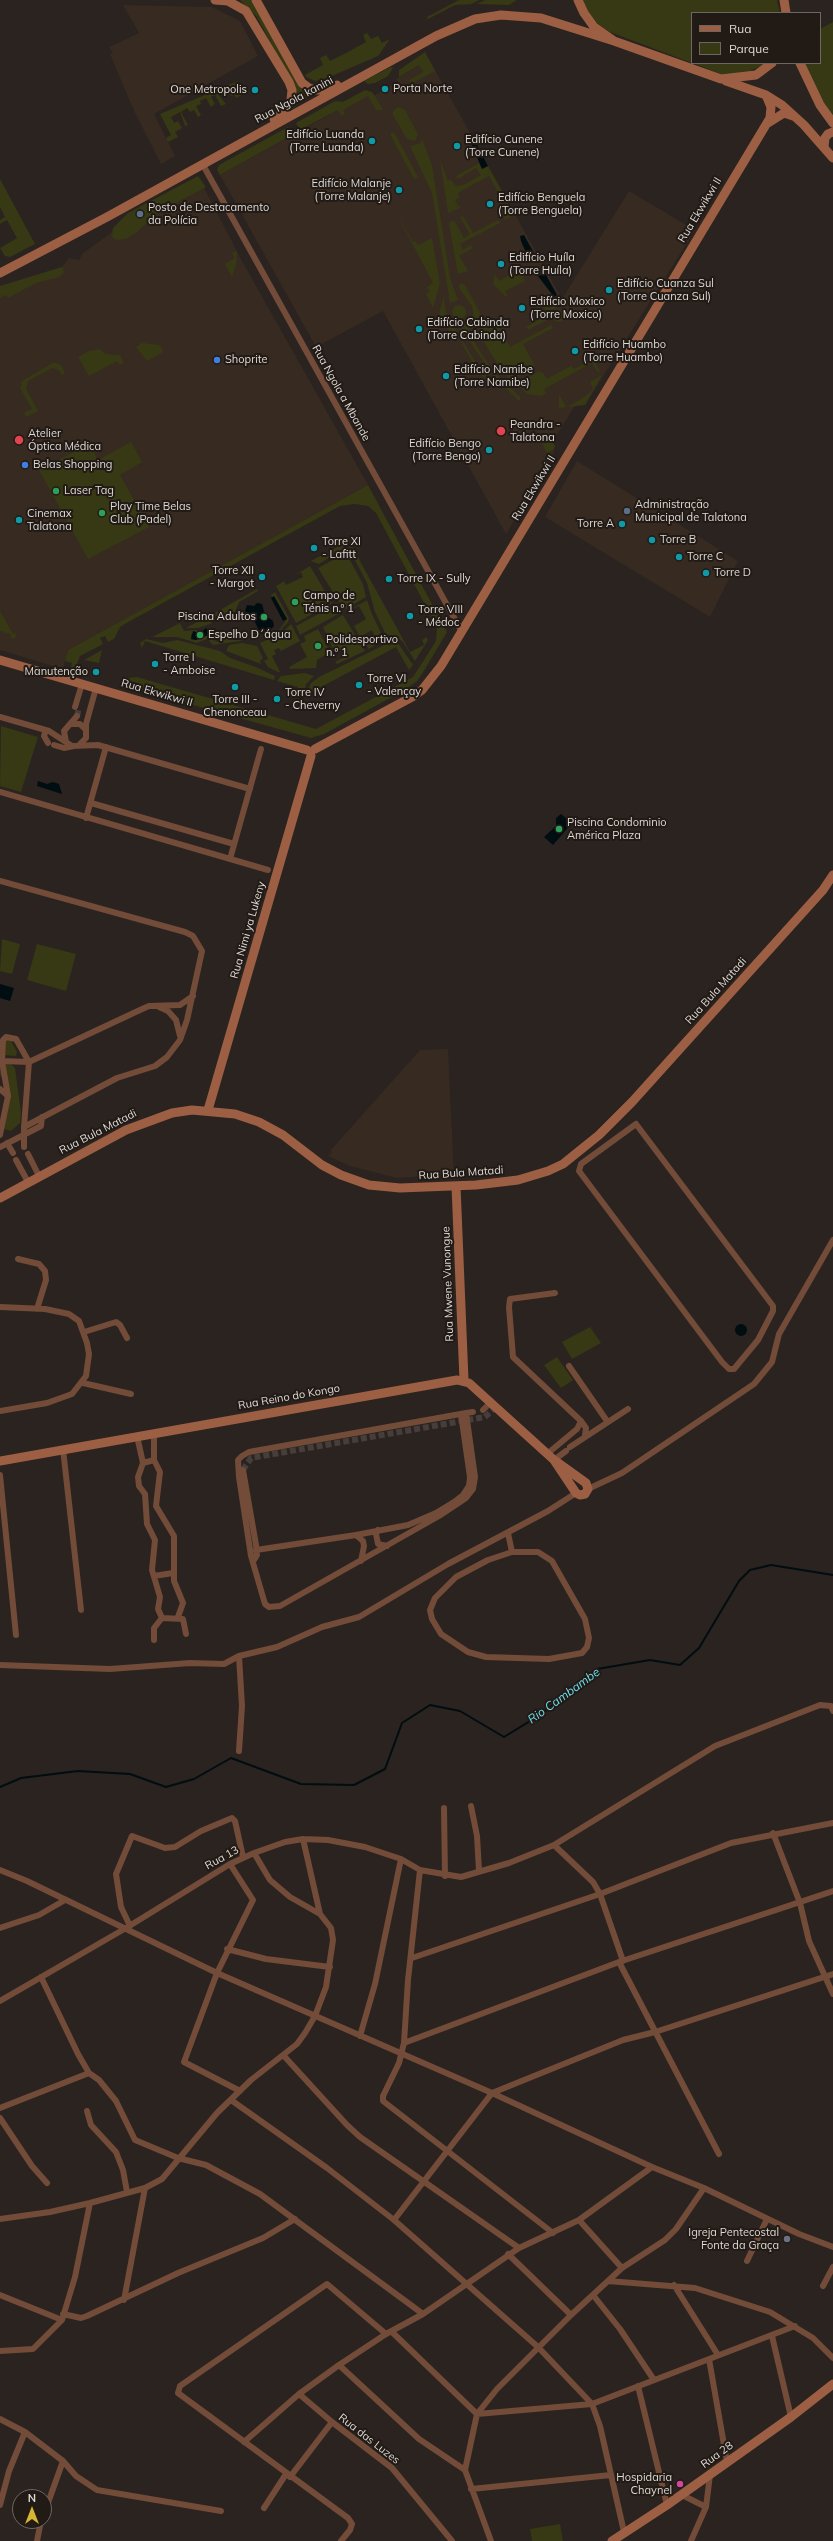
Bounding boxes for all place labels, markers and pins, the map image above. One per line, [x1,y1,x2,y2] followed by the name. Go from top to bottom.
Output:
[393,82,452,96] place label: Porta Norte
[170,83,247,97] place label: One Metropolis
[380,84,390,94] marker: Porta Norte
[250,85,260,95] marker: One Metropolis
[286,128,364,154] place label: Edifício Luanda (Torre Luanda)
[465,133,543,159] place label: Edifício Cunene (Torre Cunene)
[367,136,377,146] marker: Edifício Luanda (Torre Luanda)
[452,141,462,151] marker: Edifício Cunene (Torre Cunene)
[312,177,391,203] place label: Edifício Malanje (Torre Malanje)
[394,185,404,195] marker: Edifício Malanje (Torre Malanje)
[498,191,585,217] place label: Edifício Benguela (Torre Benguela)
[485,199,495,209] marker: Edifício Benguela (Torre Benguela)
[148,201,269,227] place label: Posto de Destacamento da Polícia
[135,209,145,219] marker: Posto de Destacamento da Polícia
[509,251,575,277] place label: Edifício Huíla (Torre Huíla)
[496,259,506,269] marker: Edifício Huíla (Torre Huíla)
[617,277,714,303] place label: Edifício Cuanza Sul (Torre Cuanza Sul)
[604,285,614,295] marker: Edifício Cuanza Sul (Torre Cuanza Sul)
[530,295,605,321] place label: Edifício Moxico (Torre Moxico)
[517,303,527,313] marker: Edifício Moxico (Torre Moxico)
[427,316,509,342] place label: Edifício Cabinda (Torre Cabinda)
[414,324,424,334] marker: Edifício Cabinda (Torre Cabinda)
[583,338,666,364] place label: Edifício Huambo (Torre Huambo)
[570,346,580,356] marker: Edifício Huambo (Torre Huambo)
[225,353,268,367] place label: Shoprite
[212,355,222,365] marker: Shoprite
[454,363,533,389] place label: Edifício Namibe (Torre Namibe)
[441,371,451,381] marker: Edifício Namibe (Torre Namibe)
[510,418,561,444] place label: Peandra - Talatona
[495,425,507,437] marker: Peandra - Talatona
[28,427,101,453] place label: Atelier Óptica Médica
[13,434,25,446] marker: Atelier Óptica Médica
[409,437,481,463] place label: Edifício Bengo (Torre Bengo)
[484,445,494,455] marker: Edifício Bengo (Torre Bengo)
[33,458,112,472] place label: Belas Shopping
[20,460,30,470] marker: Belas Shopping
[64,484,114,498] place label: Laser Tag
[51,486,61,496] marker: Laser Tag
[635,498,747,524] place label: Administração Municipal de Talatona
[110,500,191,526] place label: Play Time Belas Club (Padel)
[622,506,632,516] marker: Administração Municipal de Talatona
[27,507,72,533] place label: Cinemax Talatona
[97,508,107,518] marker: Play Time Belas Club (Padel)
[14,515,24,525] marker: Cinemax Talatona
[577,517,614,531] place label: Torre A
[617,519,627,529] marker: Torre A
[660,533,696,547] place label: Torre B
[322,535,361,561] place label: Torre XI - Lafitt
[647,535,657,545] marker: Torre B
[309,543,319,553] marker: Torre XI - Lafitt
[687,550,723,564] place label: Torre C
[674,552,684,562] marker: Torre C
[210,564,254,590] place label: Torre XII - Margot
[714,566,751,580] place label: Torre D
[701,568,711,578] marker: Torre D
[257,572,267,582] marker: Torre XII - Margot
[397,572,471,586] place label: Torre IX - Sully
[384,574,394,584] marker: Torre IX - Sully
[303,589,355,615] place label: Campo de Ténis n.º 1
[290,597,300,607] marker: Campo de Ténis n.º 1
[418,603,463,629] place label: Torre VIII - Médoc
[178,610,256,624] place label: Piscina Adultos
[405,611,415,621] marker: Torre VIII - Médoc
[259,612,269,622] marker: Piscina Adultos
[208,628,291,642] place label: Espelho D´água
[195,630,205,640] marker: Espelho D´água
[326,633,398,659] place label: Polidesportivo n.º 1
[313,641,323,651] marker: Polidesportivo n.º 1
[163,651,215,677] place label: Torre I - Amboise
[150,659,160,669] marker: Torre I - Amboise
[25,665,88,679] place label: Manutenção
[91,667,101,677] marker: Manutenção
[367,672,421,698] place label: Torre VI - Valençay
[354,680,364,690] marker: Torre VI - Valençay
[230,682,240,692] marker: Torre III - Chenonceau
[285,686,340,712] place label: Torre IV - Cheverny
[203,693,267,719] place label: Torre III - Chenonceau
[272,694,282,704] marker: Torre IV - Cheverny
[567,816,667,842] place label: Piscina Condominio América Plaza
[554,824,564,834] marker: Piscina Condominio América Plaza
[688,2226,779,2252] place label: Igreja Pentecostal Fonte da Graça
[782,2234,792,2244] marker: Igreja Pentecostal Fonte da Graça
[616,2471,672,2497] place label: Hospidaria Chaynel
[675,2479,685,2489] marker: Hospidaria Chaynel

